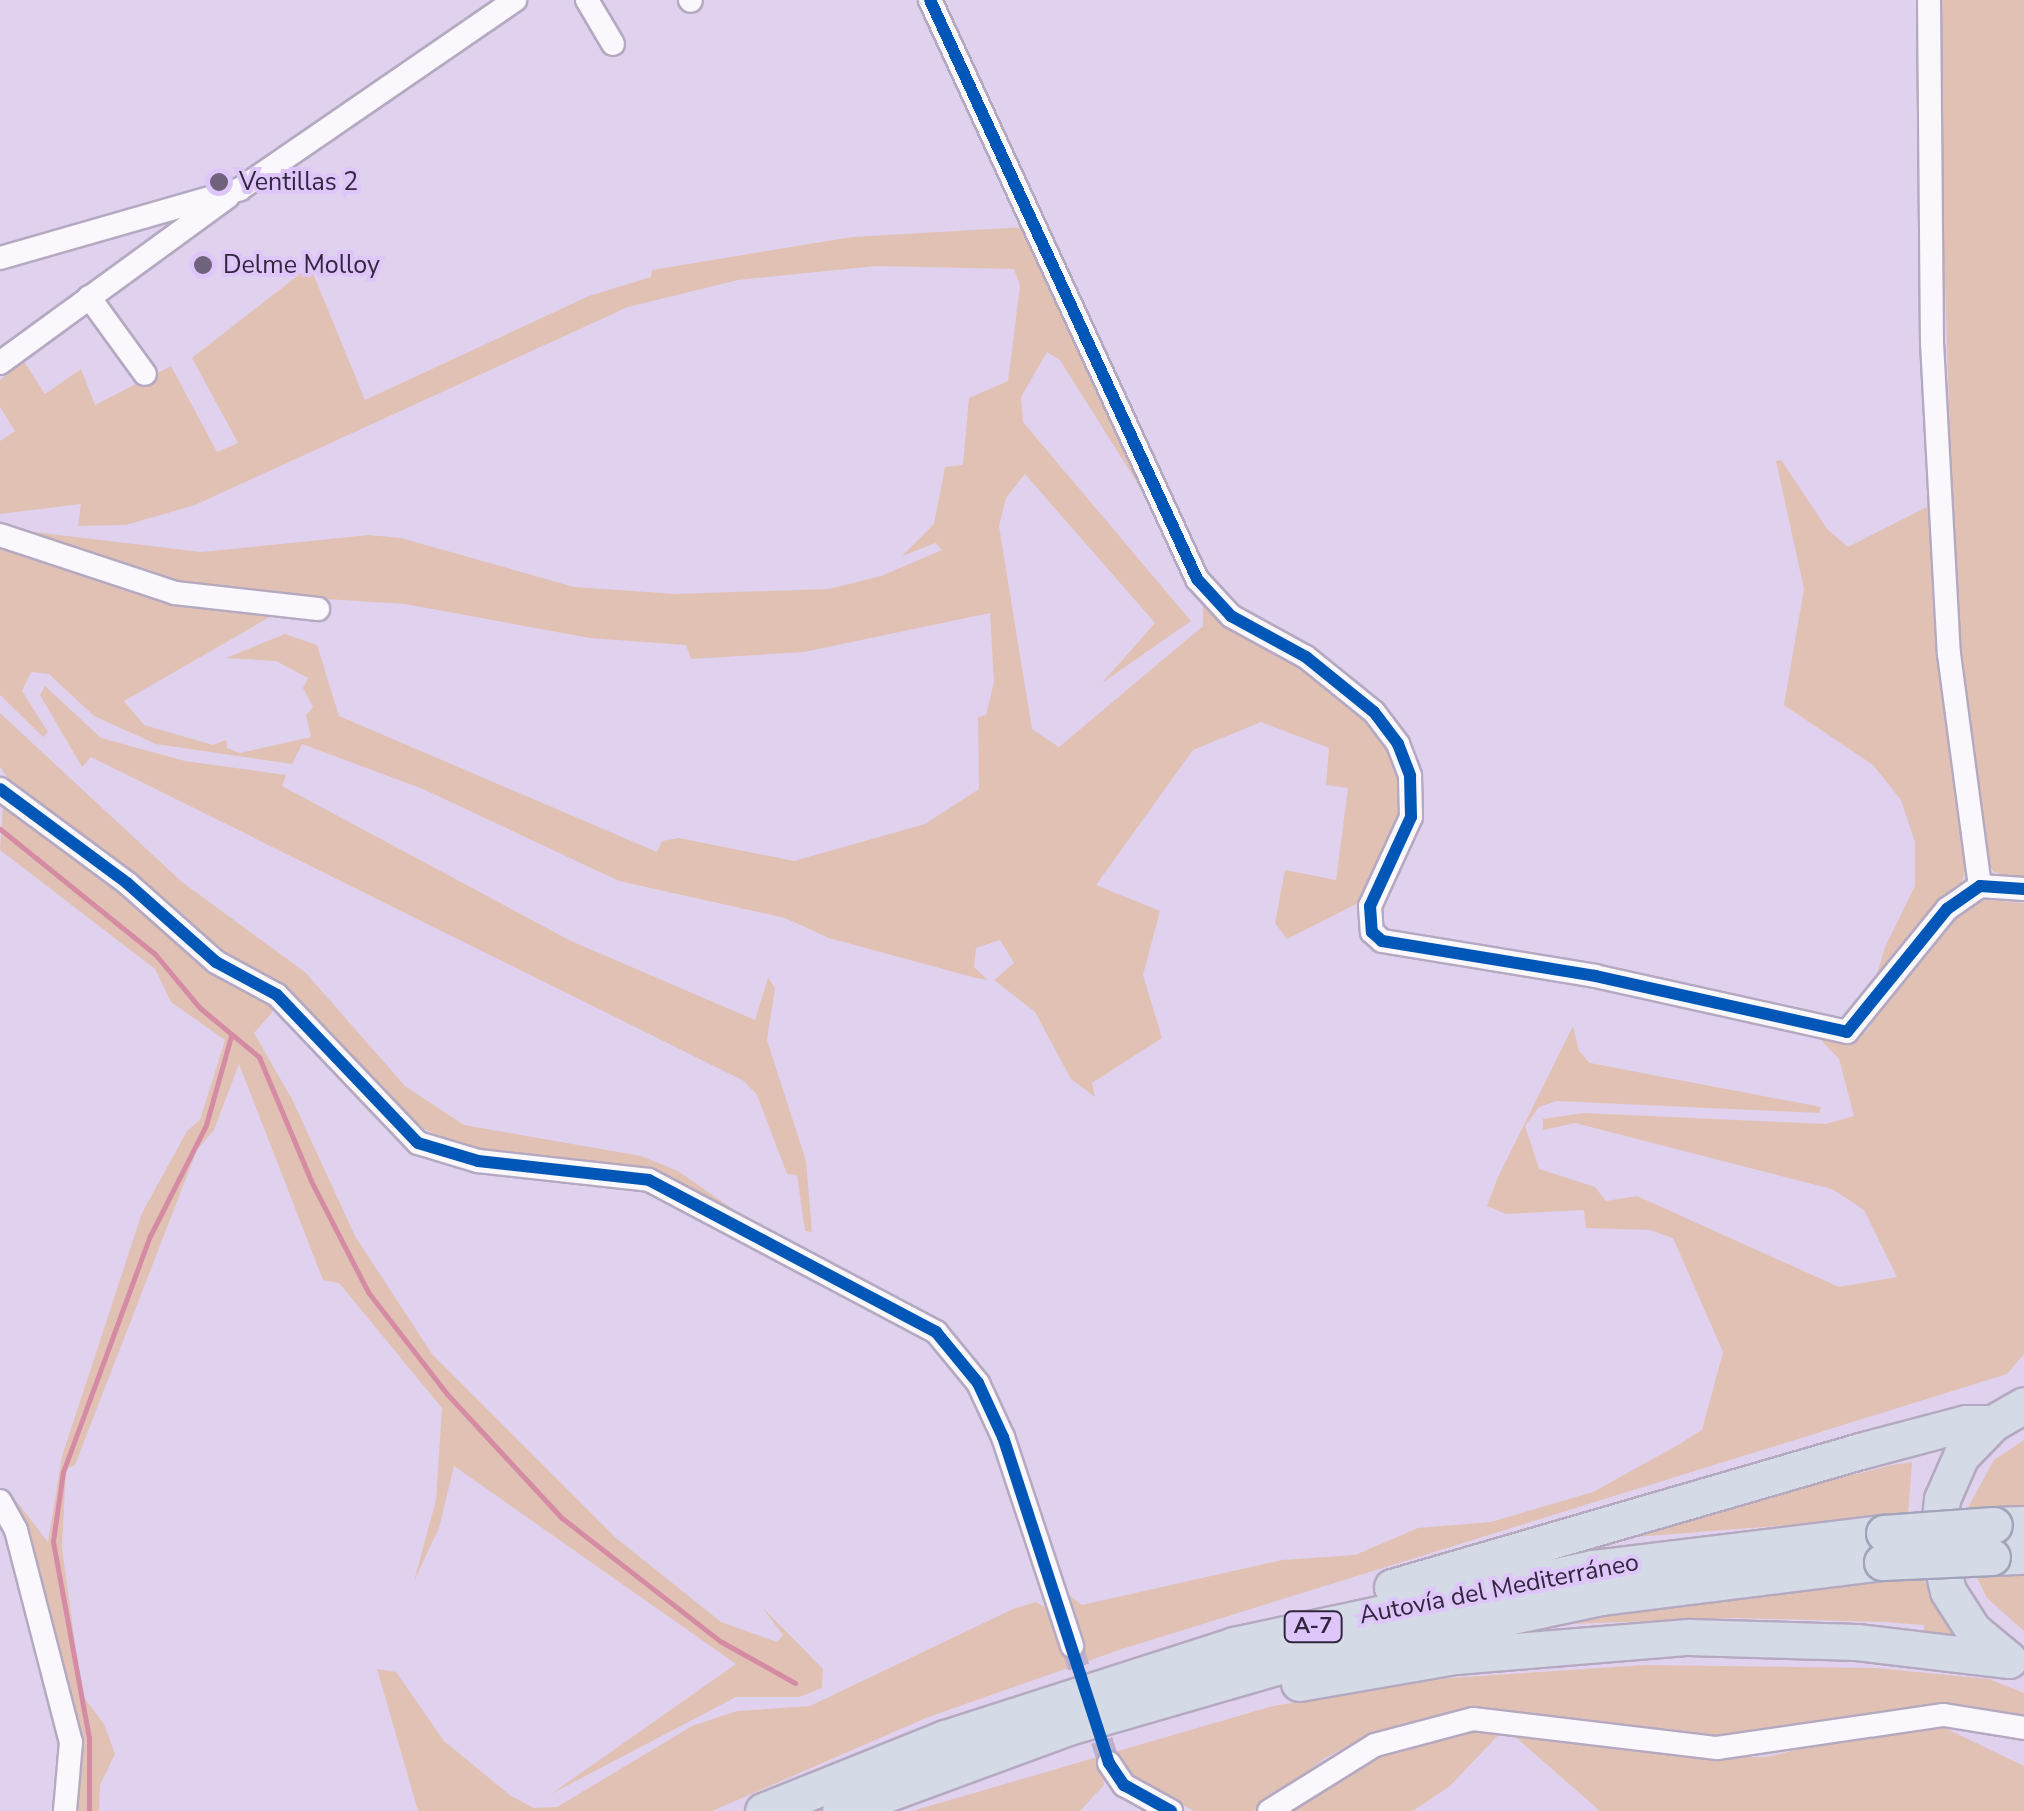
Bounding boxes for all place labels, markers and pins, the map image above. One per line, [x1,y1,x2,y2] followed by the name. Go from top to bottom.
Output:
[239,167,358,197] place label: Ventillas 2
[208,171,230,193] marker: Ventillas 2
[223,250,380,280] place label: Delme Molloy
[192,254,214,276] marker: Delme Molloy

